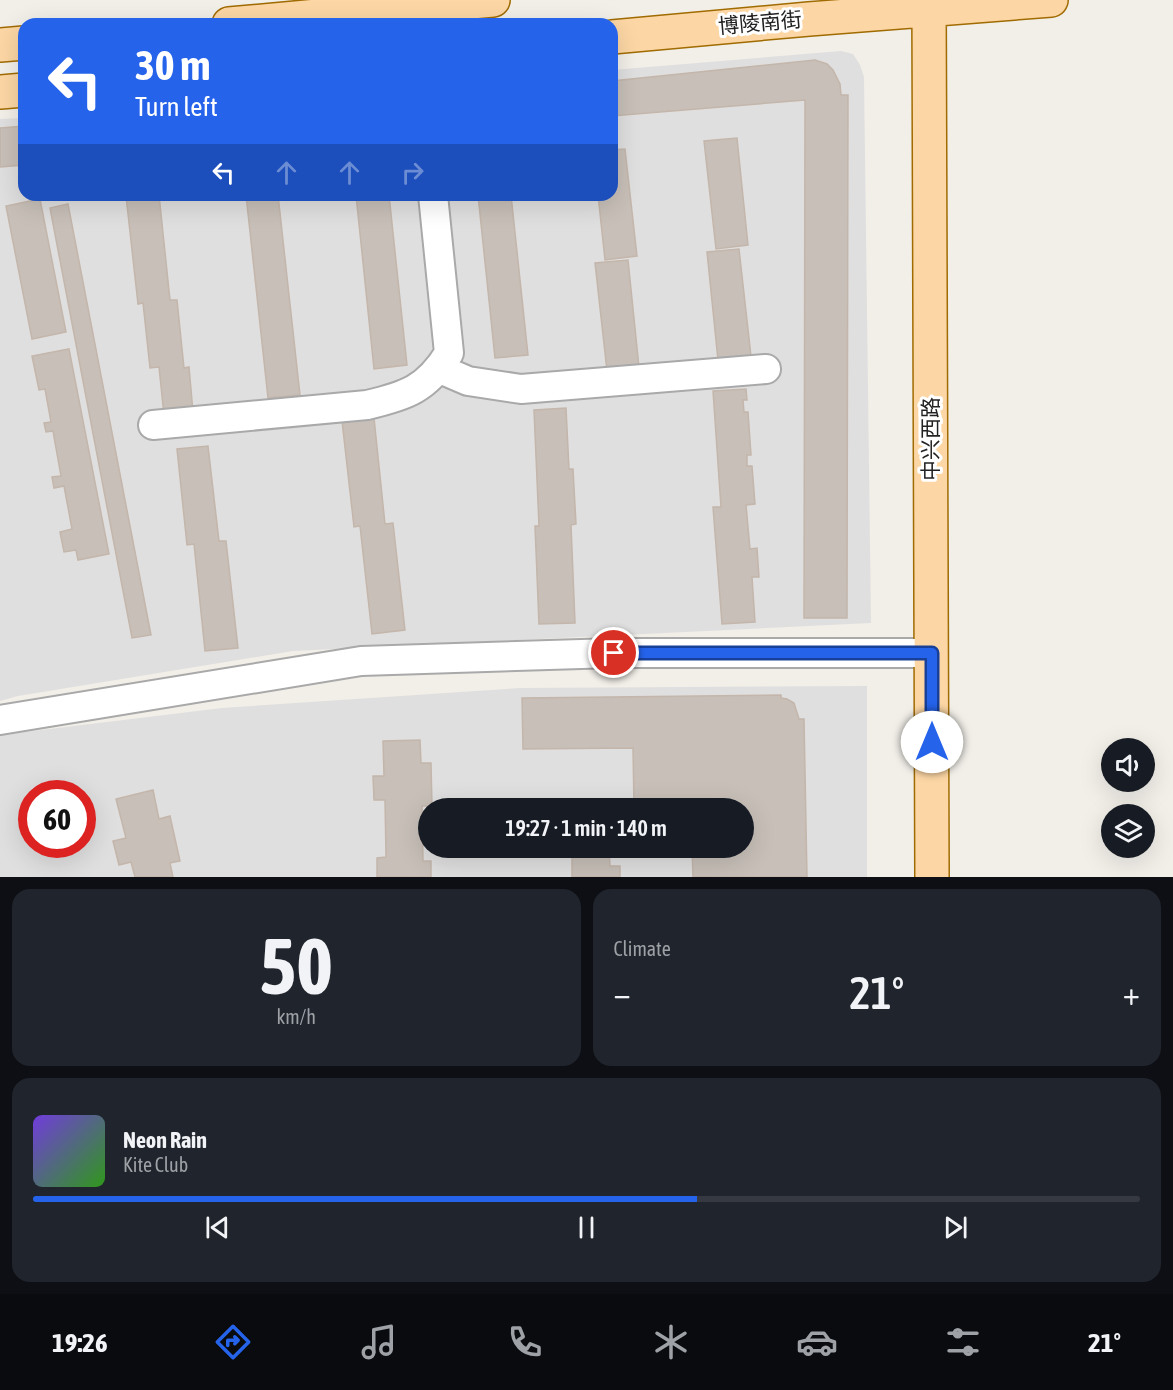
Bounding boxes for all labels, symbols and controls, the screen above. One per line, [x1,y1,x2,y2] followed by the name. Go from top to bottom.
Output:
[717,6,803,38] street label: 博陵南街
[135,41,210,89] text: 30 m
[36,42,114,120] icon: left
[135,91,218,122] text: Turn left
[207,156,240,189] icon: left
[270,156,303,189] icon: ahead
[333,156,366,189] icon: ahead
[396,156,429,189] icon: right
[918,397,942,481] street label: 中兴西路
[588,627,639,678] pin
[597,636,630,669] icon: arrive
[900,710,964,774] position arrow
[1101,738,1155,858] map controls
[1101,738,1155,792] button: sound
[18,780,96,858] speed limit sign: 60
[1101,804,1155,858] button: layers
[505,815,667,841] text: 19:27 · 1 min · 140 m
[260,921,333,1011] text: 50
[614,937,671,960] text: Climate
[849,967,904,1019] text: 21°
[614,974,631,1012] text: −
[1123,974,1140,1012] text: +
[276,1005,316,1028] text: km/h
[123,1127,207,1153] text: Neon Rain
[123,1153,188,1176] text: Kite Club
[201,1211,234,1244] icon: previous
[570,1211,603,1244] icon: pause
[939,1211,972,1244] icon: next
[212,1321,254,1363] icon: directions
[358,1321,400,1363] icon: music
[504,1321,546,1363] icon: phone
[650,1321,692,1363] icon: climate
[796,1321,838,1363] icon: car
[942,1321,984,1363] icon: filters
[52,1327,108,1358] text: 19:26
[1088,1327,1121,1358] text: 21°

